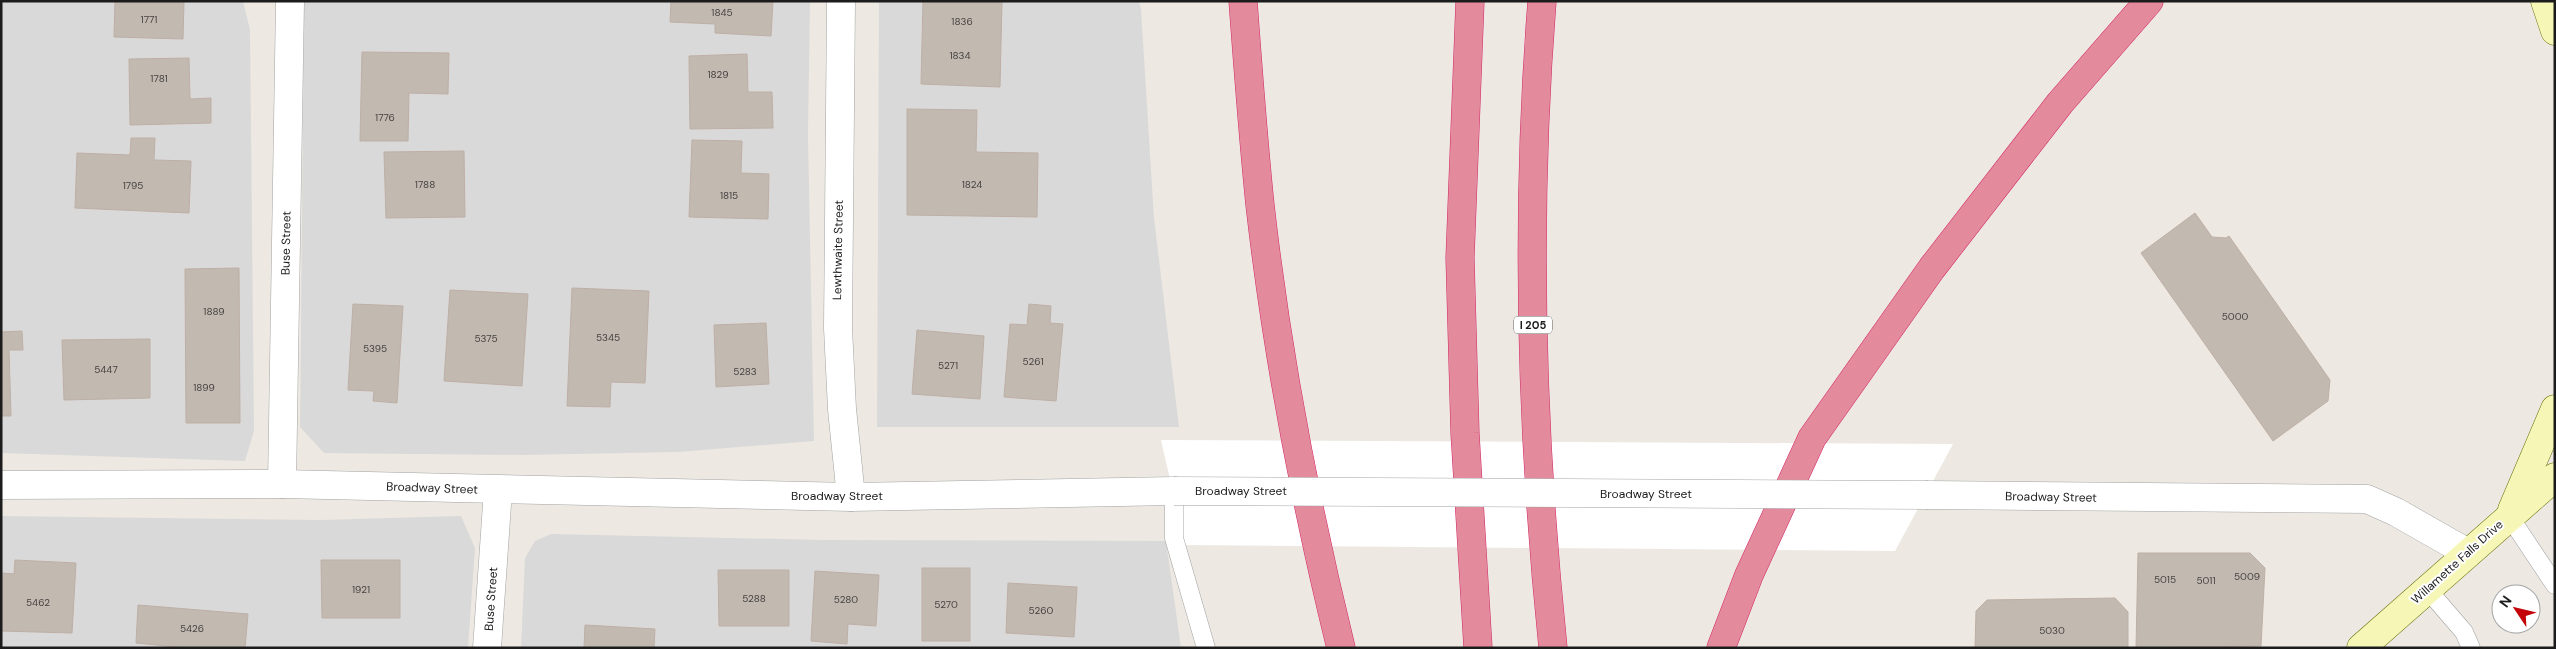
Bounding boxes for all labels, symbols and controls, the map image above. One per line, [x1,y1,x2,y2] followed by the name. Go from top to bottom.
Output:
[711,6,733,19] house number: 1845
[141,13,157,26] house number: 1771
[951,15,973,28] house number: 1836
[949,49,971,62] house number: 1834
[708,68,728,81] house number: 1829
[150,72,168,85] house number: 1781
[375,111,395,124] house number: 1776
[415,178,435,191] house number: 1788
[962,178,982,191] house number: 1824
[123,179,143,192] house number: 1795
[720,189,738,202] house number: 1815
[829,199,847,300] street label: Lewthwaite Street
[277,210,295,275] street label: Buse Street
[203,305,225,318] house number: 1889
[2222,310,2248,323] house number: 5000
[1514,316,1552,334] road number: I 205
[596,331,620,344] house number: 5345
[475,332,498,345] house number: 5375
[363,342,387,355] house number: 5395
[1022,355,1044,368] house number: 5261
[938,359,958,372] house number: 5271
[94,363,118,376] house number: 5447
[733,365,757,378] house number: 5283
[193,381,215,394] house number: 1899
[386,478,478,498] street label: Broadway Street
[1195,483,1287,499] street label: Broadway Street
[1600,486,1692,502] street label: Broadway Street
[791,488,883,504] street label: Broadway Street
[2005,488,2097,506] street label: Broadway Street
[2408,516,2507,608] street label: Willamette Falls Drive
[481,566,501,632] street label: Buse Street
[2234,570,2260,583] house number: 5009
[2154,573,2176,586] house number: 5015
[2196,574,2216,587] house number: 5011
[352,583,370,596] house number: 1921
[2491,584,2541,634] north arrow
[742,592,766,605] house number: 5288
[2495,592,2516,611] text: N
[834,593,858,606] house number: 5280
[26,596,50,609] house number: 5462
[934,598,958,611] house number: 5270
[1029,604,1054,617] house number: 5260
[180,622,204,635] house number: 5426
[2039,624,2065,637] house number: 5030

